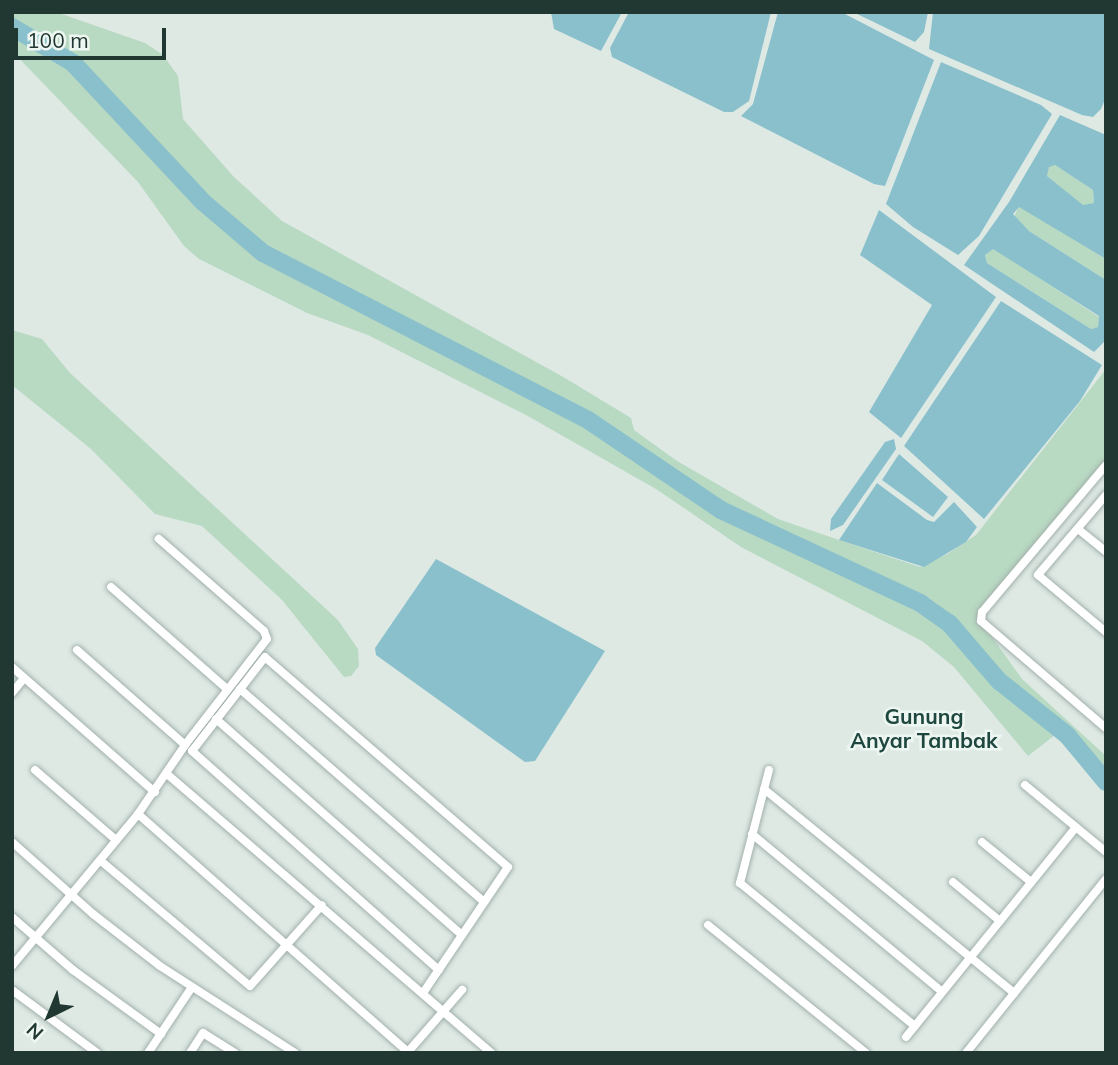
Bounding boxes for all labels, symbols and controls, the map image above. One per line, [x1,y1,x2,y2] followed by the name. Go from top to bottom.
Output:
[18,14,170,58] scale bar
[27,27,89,53] text: 100 m
[850,703,998,753] district label: Gunung Anyar Tambak
[14,981,84,1051] north arrow
[21,1018,48,1045] text: N

